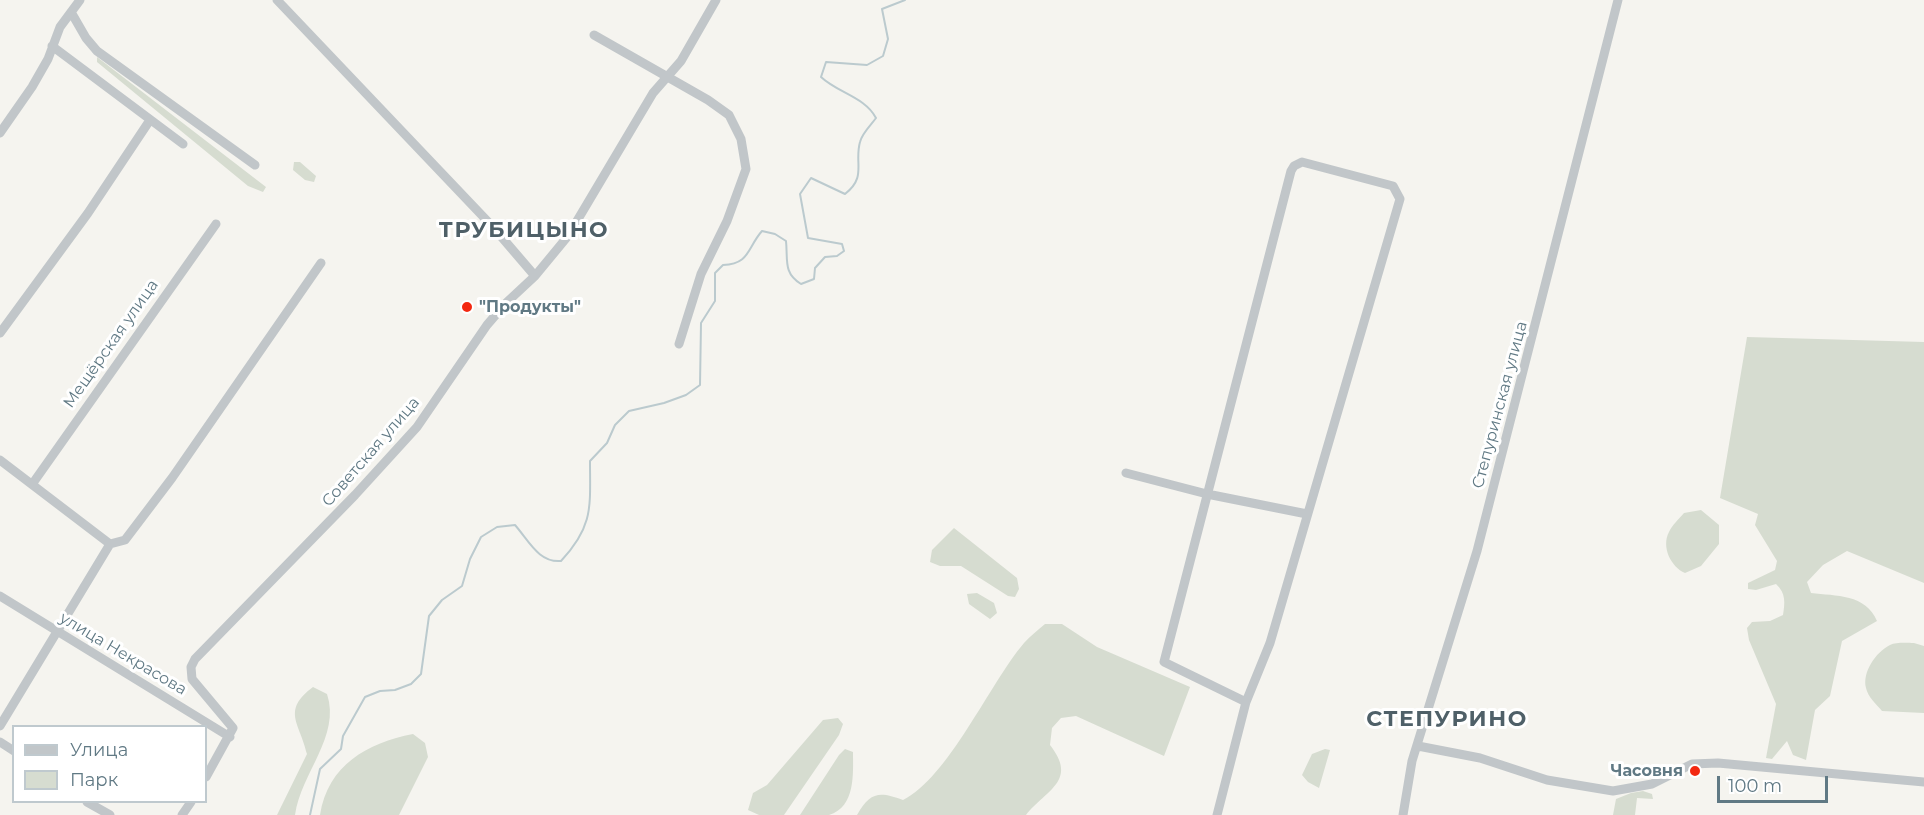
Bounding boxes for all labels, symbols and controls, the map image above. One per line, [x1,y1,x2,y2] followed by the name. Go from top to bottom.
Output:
[439,218,609,244] district label: ТРУБИЦЫНО
[59,276,163,412] street label: Мещёрская улица
[479,297,581,317] place label: "Продукты"
[460,300,474,314] marker: "Продукты"
[1468,319,1532,491] street label: Степуринская улица
[318,393,424,511] street label: Советская улица
[56,608,190,700] street label: улица Некрасова
[1366,707,1528,733] district label: СТЕПУРИНО
[12,725,207,803] legend
[70,739,128,761] text: Улица
[1611,761,1683,781] place label: Часовня
[1688,764,1702,778] marker: Часовня
[1720,764,1831,802] scale bar
[70,769,118,791] text: Парк
[1728,775,1782,797] text: 100 m

